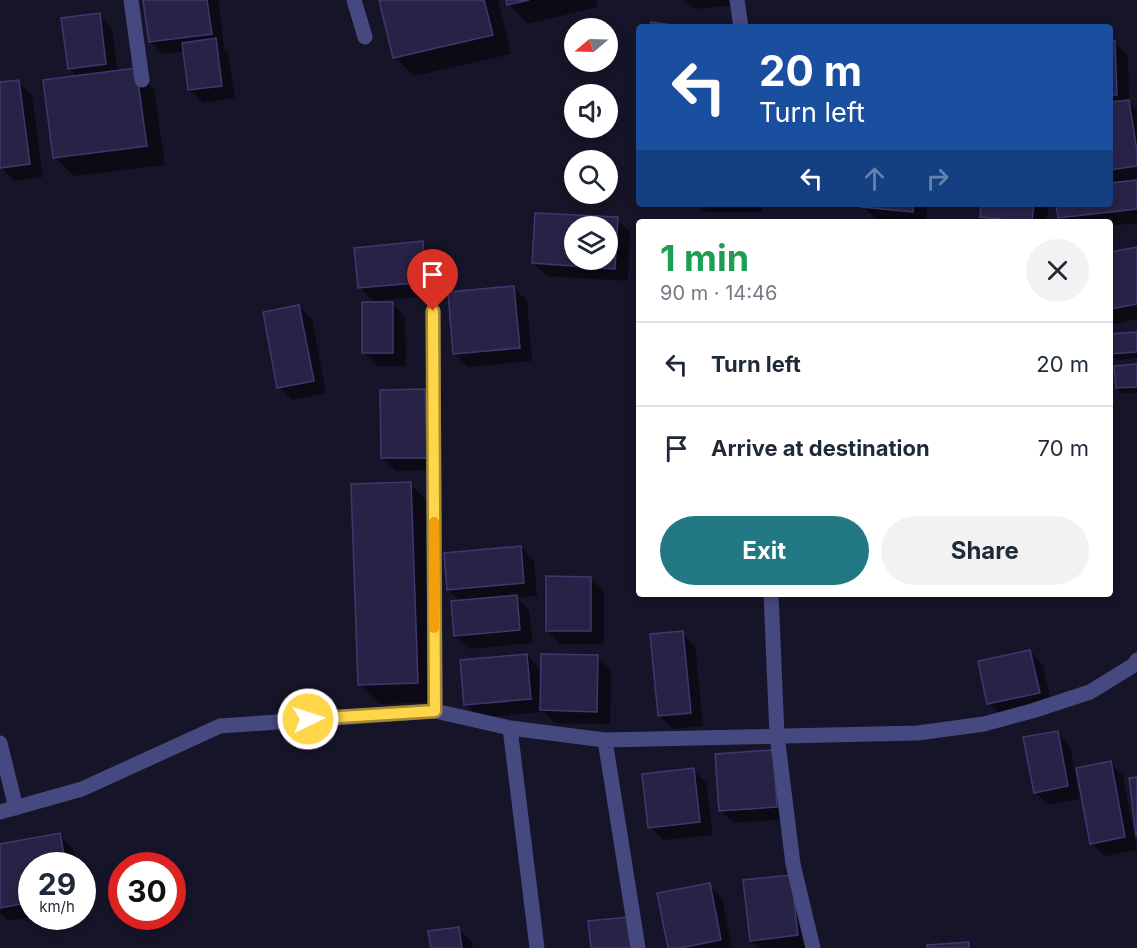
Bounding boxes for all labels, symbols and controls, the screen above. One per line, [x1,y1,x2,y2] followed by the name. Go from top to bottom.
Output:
[564,18,618,72] north arrow
[564,18,618,270] map controls
[759,45,862,96] text: 20 m
[660,48,738,126] icon: left
[564,84,618,138] button: sound
[759,96,865,129] text: Turn left
[564,150,618,204] button: search
[795,162,828,195] icon: left
[858,162,891,195] icon: ahead
[921,162,954,195] icon: right
[564,216,618,270] button: layers
[660,236,749,280] text: 1 min
[1026,239,1089,302] button: close
[407,249,458,311] pin
[416,258,449,291] icon: arrive
[660,281,777,305] text: 90 m · 14:46
[660,348,693,381] icon: left
[711,351,801,377] text: Turn left
[1036,351,1089,377] text: 20 m
[660,432,693,465] icon: arrive
[711,435,930,461] text: Arrive at destination
[1038,435,1089,461] text: 70 m
[660,516,869,585] button: Exit
[881,516,1089,585] button: Share
[276,687,340,751] position arrow
[108,852,186,930] speed limit sign: 30
[38,866,76,902] text: 29
[39,897,75,916] text: km/h

